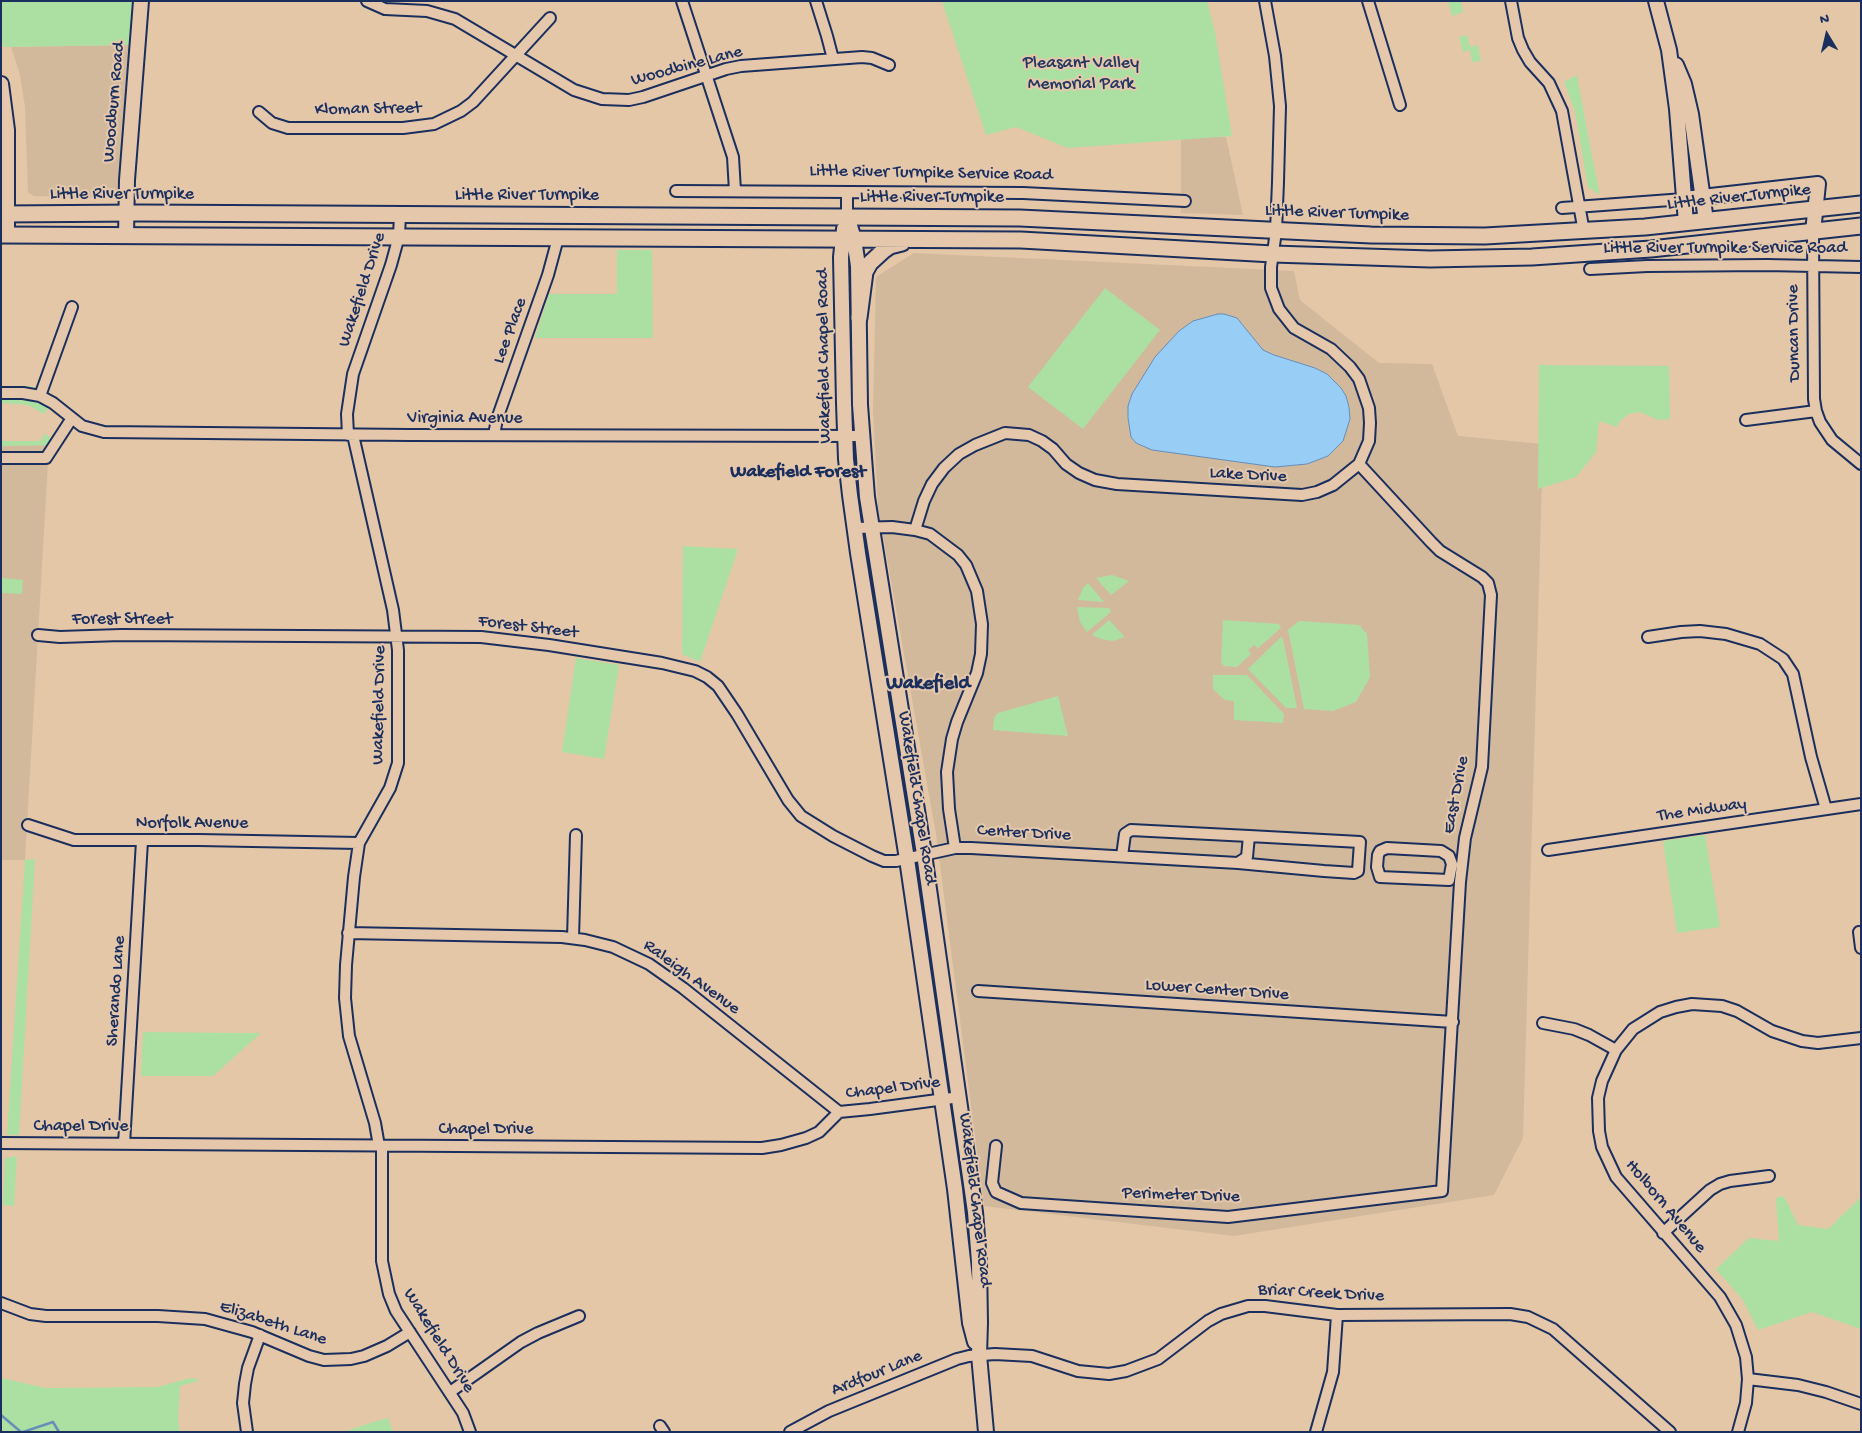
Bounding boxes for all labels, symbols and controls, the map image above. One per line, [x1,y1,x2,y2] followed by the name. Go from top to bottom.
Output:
[1802,10,1852,60] north arrow
[1819,11,1830,29] text: N
[99,41,131,163] street label: Woodburn Road
[629,42,745,92] street label: Woodbine Lane
[1023,53,1139,96] park label: Pleasant Valley Memorial Park
[314,98,422,122] street label: Kloman Street
[809,161,1053,187] street label: Little River Turnpike Service Road
[1666,180,1812,216] street label: Little River Turnpike
[50,184,194,206] street label: Little River Turnpike
[455,185,599,207] street label: Little River Turnpike
[860,187,1004,209] street label: Little River Turnpike
[1265,201,1409,227] street label: Little River Turnpike
[334,230,392,350] street label: Wakefield Drive
[1603,238,1847,260] street label: Little River Turnpike Service Road
[813,268,837,444] street label: Wakefield Chapel Road
[1783,284,1807,382] street label: Duncan Drive
[489,295,533,367] street label: Lee Place
[407,408,523,430] street label: Virginia Avenue
[730,462,866,484] district label: Wakefield Forest
[1209,463,1287,489] street label: Lake Drive
[72,609,172,631] street label: Forest Street
[477,611,579,645] street label: Forest Street
[368,645,392,765] street label: Wakefield Drive
[886,673,970,697] district label: Wakefield
[892,710,940,886] street label: Wakefield Chapel Road
[1439,754,1475,836] street label: East Drive
[1656,794,1748,828] street label: The Midway
[136,813,248,835] street label: Norfolk Avenue
[976,821,1072,847] street label: Center Drive
[102,935,132,1047] street label: Sherando Lane
[638,935,744,1021] street label: Raleigh Avenue
[1144,975,1290,1007] street label: Lower Center Drive
[845,1072,941,1106] street label: Chapel Drive
[953,1112,995,1288] street label: Wakefield Chapel Road
[33,1116,129,1138] street label: Chapel Drive
[438,1119,534,1141] street label: Chapel Drive
[1620,1156,1710,1258] street label: Holborn Avenue
[1122,1183,1240,1209] street label: Perimeter Drive
[1257,1280,1385,1308] street label: Briar Creek Drive
[397,1285,479,1397] street label: Wakefield Drive
[217,1296,329,1352] street label: Elizabeth Lane
[828,1346,926,1402] street label: Ardfour Lane

